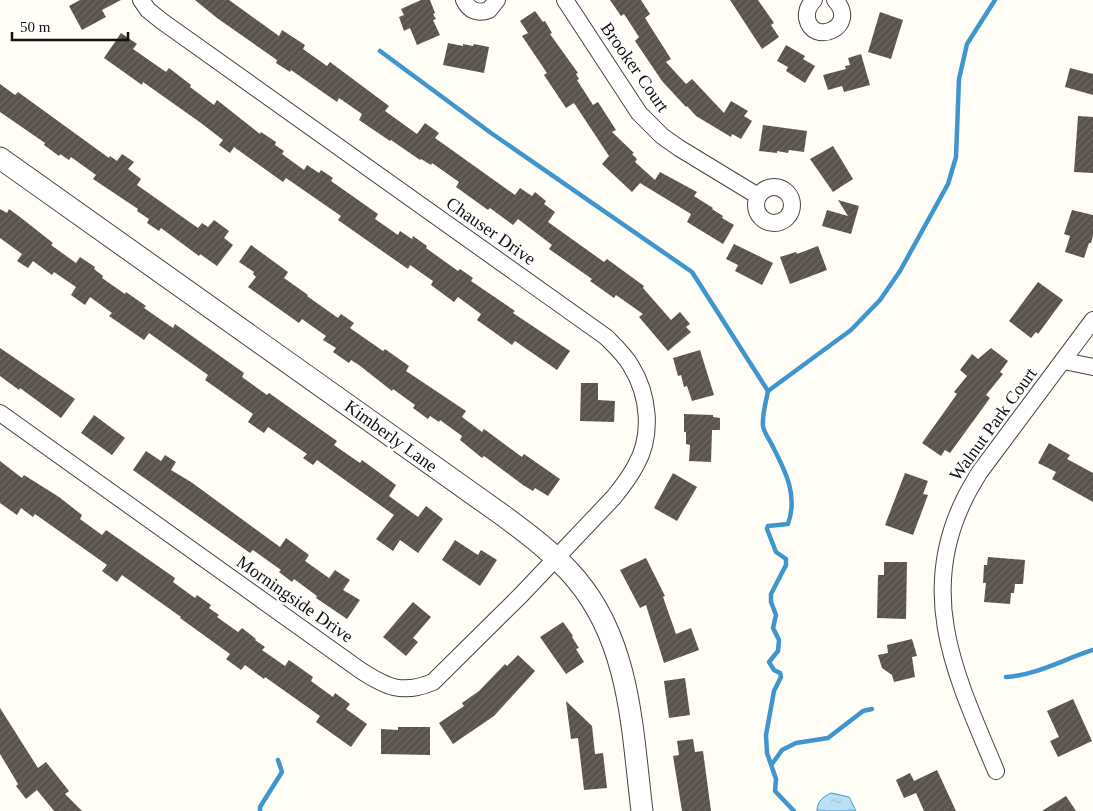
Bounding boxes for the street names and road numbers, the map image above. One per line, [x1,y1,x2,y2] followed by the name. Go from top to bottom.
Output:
[597,18,673,116] street label: Brooker Court
[442,193,540,269] street label: Chauser Drive
[945,364,1041,484] street label: Walnut Park Court
[341,396,441,476] street label: Kimberly Lane
[233,551,357,647] street label: Morningside Drive

